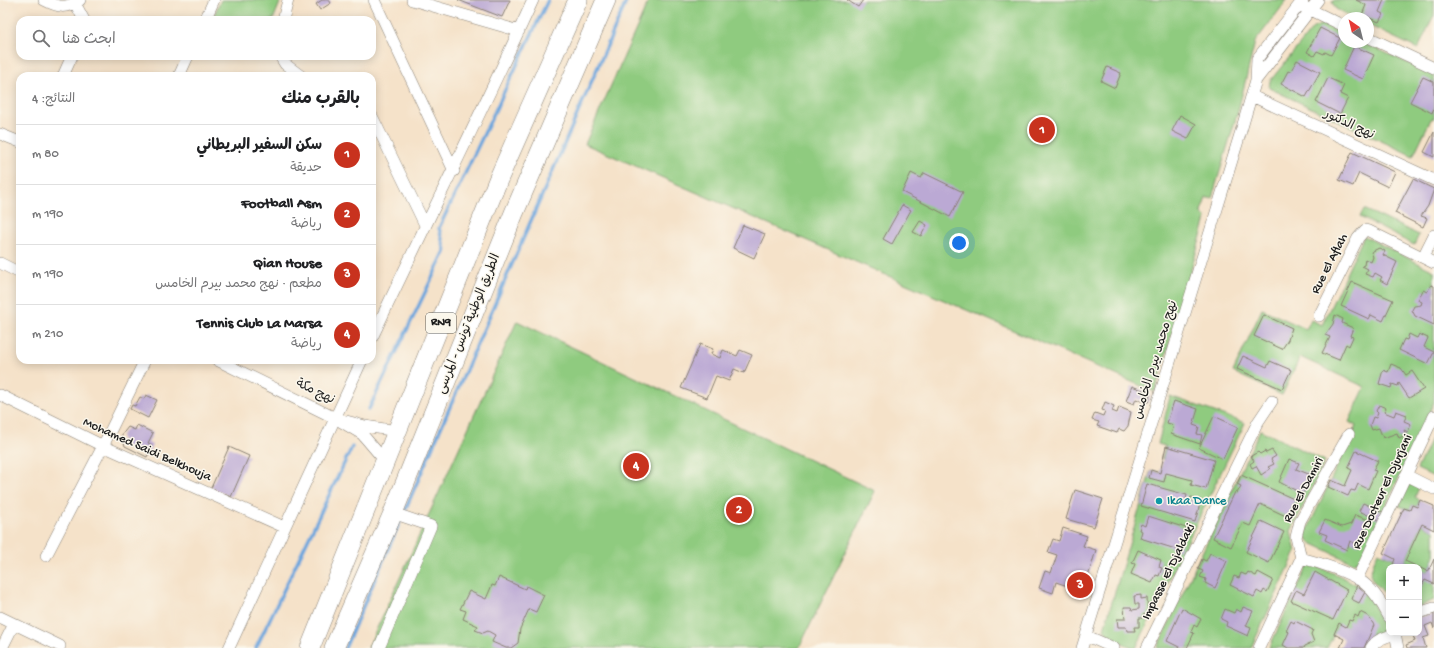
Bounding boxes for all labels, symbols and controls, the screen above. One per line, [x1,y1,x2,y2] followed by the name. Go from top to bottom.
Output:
[1338,12,1374,48] north arrow
[16,16,376,60] search box
[30,27,52,49] icon: search
[62,31,116,49] text: ابحث هنا
[281,90,360,110] text: بالقرب منك
[32,92,75,107] text: النتائج: 4
[1320,106,1377,143] street label: نهج الدكتور
[1029,115,1055,145] pin: 1
[197,137,322,155] text: سكن السفير البريطاني
[32,147,59,162] text: 80 m
[344,147,350,162] text: 1
[290,161,322,176] text: حديقة
[241,195,322,213] text: Football Asm
[32,207,63,222] text: 190 m
[344,207,350,222] text: 2
[291,217,322,232] text: رياضة
[1308,231,1352,297] street label: Rue El Aflah
[949,233,969,253] your location
[434,252,504,396] street label: الطريق الوطنية تونس - المرسى
[253,255,322,273] text: Qian House
[32,267,63,282] text: 190 m
[344,267,350,282] text: 3
[155,277,322,292] text: مطعم · نهج محمد بيرم الخامس
[1131,299,1182,422] street label: نهج محمد بيرم الخامس
[426,313,456,333] road number: RN9
[197,315,322,333] text: Tennis Club La Marsa
[32,327,63,342] text: 210 m
[344,327,350,342] text: 4
[291,337,322,352] text: رياضة
[293,376,337,408] street label: نهج مكة
[80,415,214,485] street label: Mohamed Saidi Belkhouja
[1350,432,1416,552] street label: Rue Docteur El Djurjani
[623,451,649,481] pin: 4
[1280,455,1328,525] street label: Rue El Damiri
[1167,494,1227,509] place label: Ikaa Dance
[726,495,752,525] pin: 2
[1154,496,1164,506] marker: Ikaa Dance
[1139,521,1199,623] street label: Impasse El Djaldaki
[1386,564,1422,636] map controls
[1386,564,1422,600] button: +
[1067,570,1093,600] pin: 3
[1386,600,1422,636] button: −

